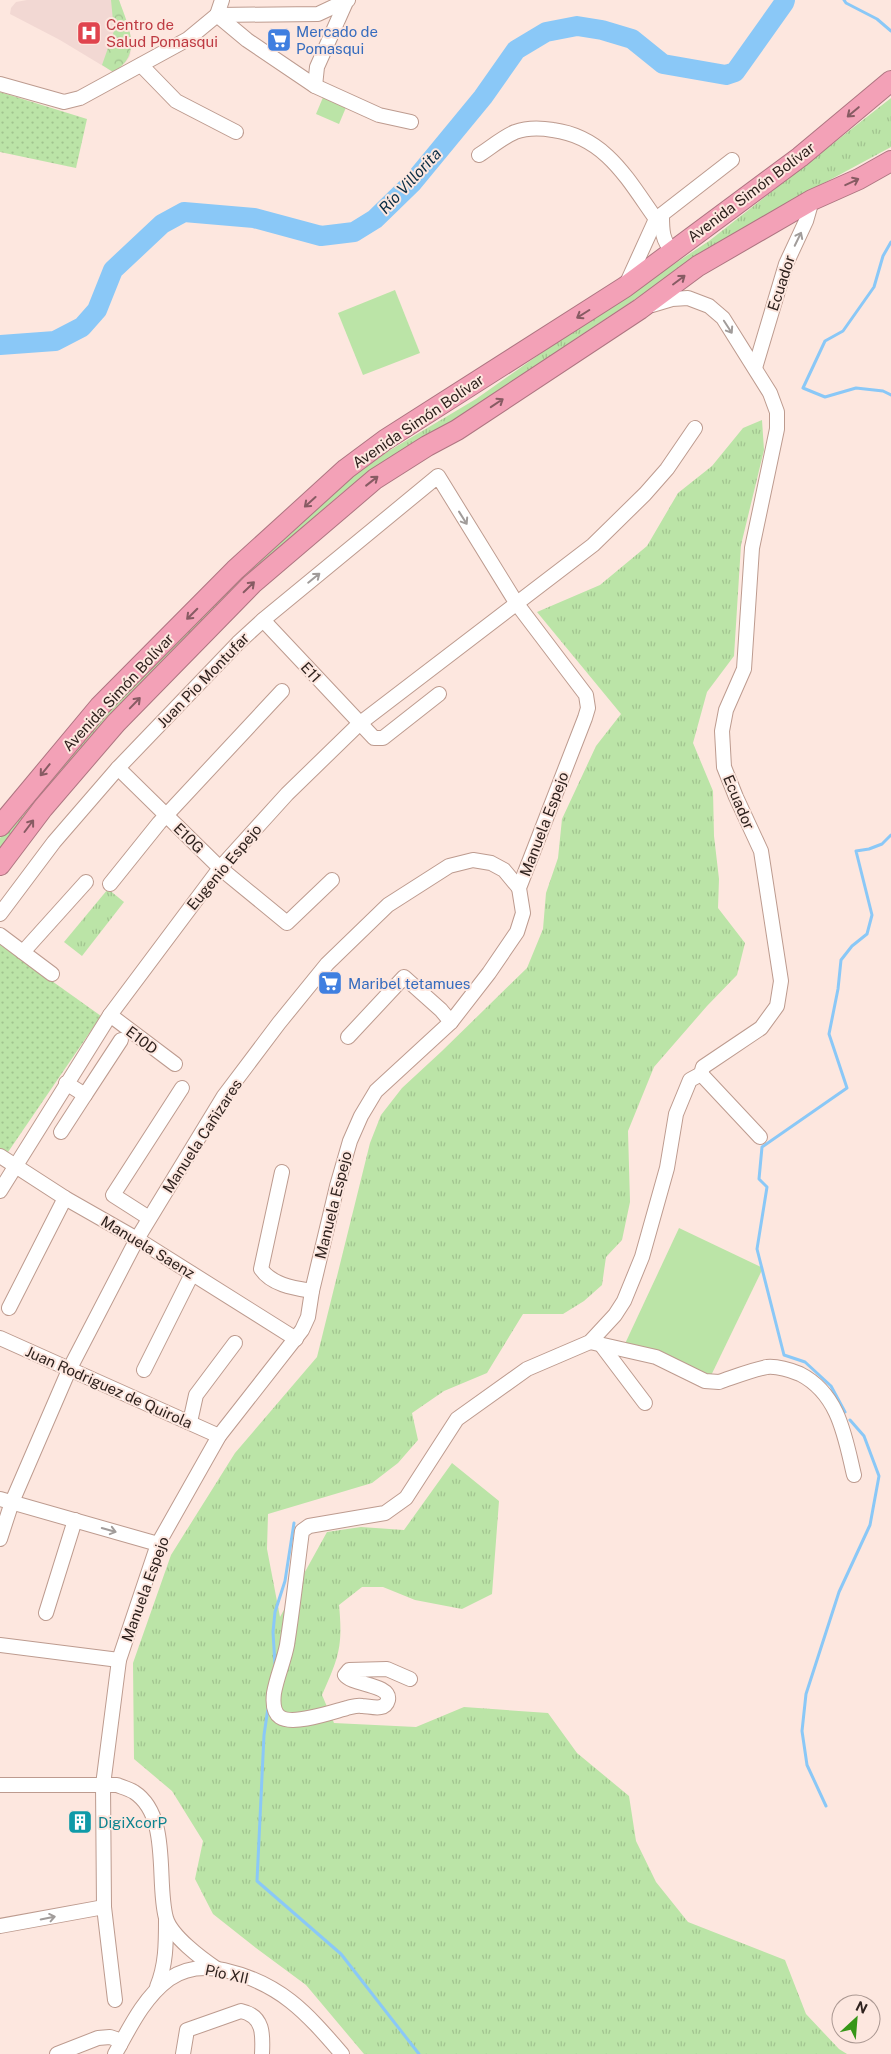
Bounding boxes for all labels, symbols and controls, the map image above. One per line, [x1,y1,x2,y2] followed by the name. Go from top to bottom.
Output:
[106,16,218,50] place label: Centro de Salud Pomasqui
[76,20,102,46] hospital icon: Centro de Salud Pomasqui
[296,23,378,57] place label: Mercado de Pomasqui
[266,27,292,53] supermarket icon: Mercado de Pomasqui
[847,107,860,118] one-way arrow
[684,139,818,245] street label: Avenida Simón Bolívar
[375,144,445,218] water label: Río Villorita
[844,177,859,186] one-way arrow
[794,232,803,247] one-way arrow
[764,253,798,313] street label: Ecuador
[672,274,685,285] one-way arrow
[577,309,591,319] one-way arrow
[723,320,734,334] one-way arrow
[349,371,487,471] street label: Avenida Simón Bolívar
[490,398,504,408] one-way arrow
[366,476,379,487] one-way arrow
[304,496,317,508] one-way arrow
[459,510,469,524] one-way arrow
[307,572,320,583] one-way arrow
[243,581,255,593] one-way arrow
[186,607,198,620] one-way arrow
[153,629,253,731] street label: Juan Pio Montufar
[59,630,177,754] street label: Avenida Simón Bolívar
[297,658,325,686] street label: E11
[129,697,141,710] one-way arrow
[40,763,51,776] one-way arrow
[516,769,572,879] street label: Manuela Espejo
[720,772,758,832] street label: Ecuador
[24,819,34,833] one-way arrow
[170,820,208,856] street label: E10G
[183,821,265,913] street label: Eugenio Espejo
[317,970,343,996] supermarket icon: Maribel tetamues
[348,975,470,992] place label: Maribel tetamues
[123,1023,161,1057] street label: E10D
[159,1076,245,1196] street label: Manuela Cañizares
[311,1149,355,1261] street label: Manuela Espejo
[98,1212,198,1282] street label: Manuela Saenz
[23,1342,195,1432] street label: Juan Rodriguez de Quirola
[101,1525,117,1535] one-way arrow
[118,1534,172,1644] street label: Manuela Espejo
[67,1809,93,1835] building icon: DigiXcorP
[98,1814,168,1831] place label: DigiXcorP
[40,1912,56,1922] one-way arrow
[204,1961,250,1987] street label: Pío XII
[831,1994,881,2044] north arrow
[853,1998,870,2017] text: N

